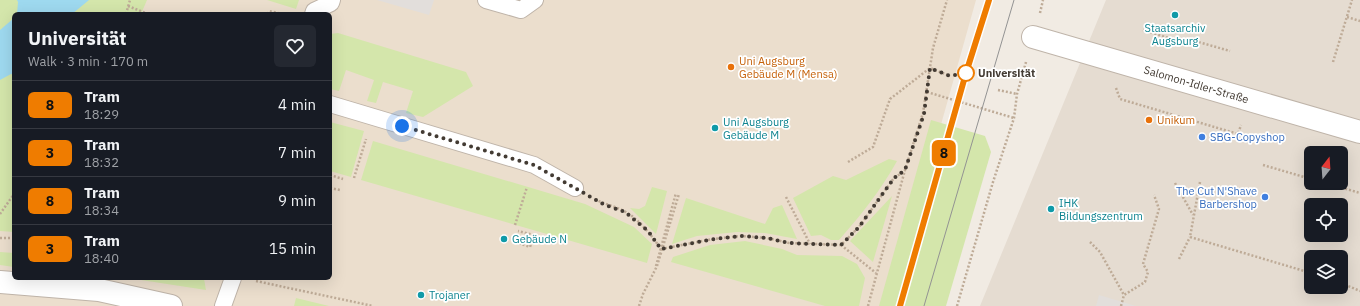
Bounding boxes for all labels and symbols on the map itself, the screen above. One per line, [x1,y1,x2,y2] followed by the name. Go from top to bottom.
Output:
[1170,10,1180,20] marker: Staatsarchiv Augsburg
[1144,21,1206,48] place label: Staatsarchiv Augsburg
[739,54,838,81] place label: Uni Augsburg Gebäude M (Mensa)
[726,62,736,72] marker: Uni Augsburg Gebäude M (Mensa)
[1142,63,1250,106] street label: Salomon-Idler-Straße
[957,64,975,82] marker: Universität
[978,66,1035,80] place label: Universität
[1157,113,1195,127] place label: Unikum
[723,115,789,142] place label: Uni Augsburg Gebäude M
[1144,115,1154,125] marker: Unikum
[392,116,412,136] your location
[710,123,720,133] marker: Uni Augsburg Gebäude M
[1210,130,1285,144] place label: SBG-Copyshop
[1197,132,1207,142] marker: SBG-Copyshop
[931,140,957,166] line badge: 8
[1304,146,1348,190] north arrow
[1176,184,1257,211] place label: The Cut N'Shave Barbershop
[1260,192,1270,202] marker: The Cut N'Shave Barbershop
[1059,196,1143,223] place label: IHK Bildungszentrum
[1046,204,1056,214] marker: IHK Bildungszentrum
[512,232,567,246] place label: Gebäude N
[499,234,509,244] marker: Gebäude N
[429,288,470,302] place label: Trojaner
[416,290,426,300] marker: Trojaner

